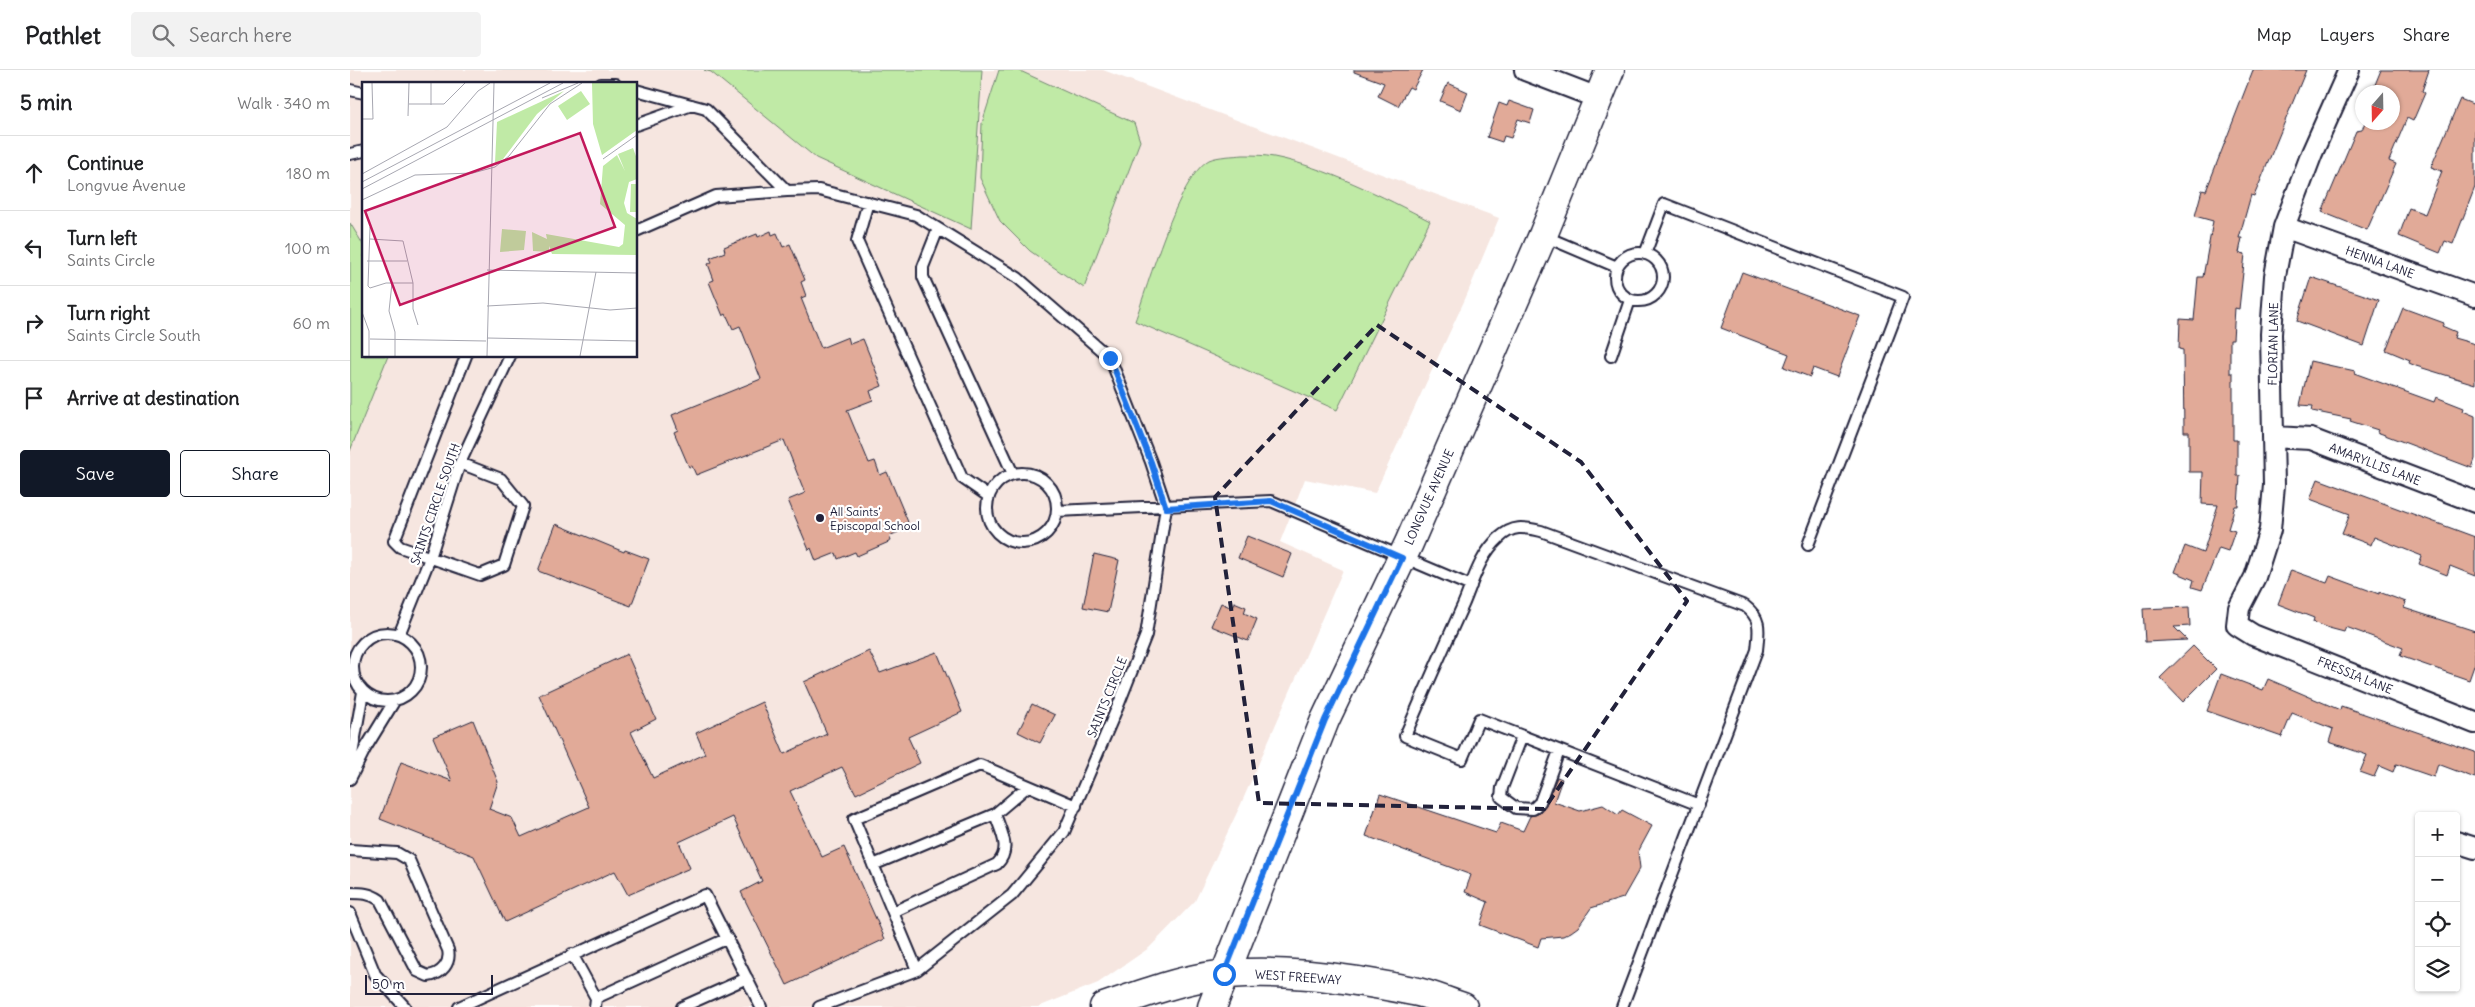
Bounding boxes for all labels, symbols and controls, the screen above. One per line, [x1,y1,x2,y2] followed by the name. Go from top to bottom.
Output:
[131,12,481,57] search box
[25,20,101,50] text: Pathlet
[149,21,177,49] icon: search
[189,23,292,47] text: Search here
[2256,23,2291,46] text: Map
[2319,23,2375,46] text: Layers
[2403,23,2450,46] text: Share
[362,82,638,358] inset map
[2355,85,2400,130] north arrow
[20,89,72,116] text: 5 min
[237,93,330,113] text: Walk · 340 m
[67,151,144,175] text: Continue
[20,159,48,187] icon: ahead
[286,163,330,183] text: 180 m
[67,175,186,195] text: Longvue Avenue
[67,226,137,250] text: Turn left
[20,234,48,262] icon: left
[285,238,330,258] text: 100 m
[2343,243,2417,281] street label: HENNA LANE
[67,250,155,270] text: Saints Circle
[67,301,150,325] text: Turn right
[2265,302,2281,386] street label: FLORIAN LANE
[20,309,48,337] icon: right
[292,313,330,333] text: 60 m
[67,325,201,345] text: Saints Circle South
[1099,347,1122,370] route end
[20,384,48,412] icon: arrive
[67,386,240,410] text: Arrive at destination
[2327,440,2423,488] street label: AMARYLLIS LANE
[407,441,463,567] street label: SAINTS CIRCLE SOUTH
[1401,447,1457,547] street label: LONGVUE AVENUE
[20,450,170,497] button: Save
[180,450,330,497] button: Share
[830,504,920,533] place label: All Saints' Episcopal School
[814,512,826,524] marker: All Saints' Episcopal School
[2315,653,2395,697] street label: FRESSIA LANE
[1084,654,1130,740] street label: SAINTS CIRCLE
[2415,812,2460,992] map controls
[2415,812,2460,857] button: +
[2415,857,2460,902] button: −
[2415,902,2460,947] button: locate
[2415,947,2460,992] button: layers
[1213,963,1236,986] route start
[1254,966,1342,988] street label: WEST FREEWAY
[365,972,492,995] scale bar
[372,975,405,993] text: 50 m

